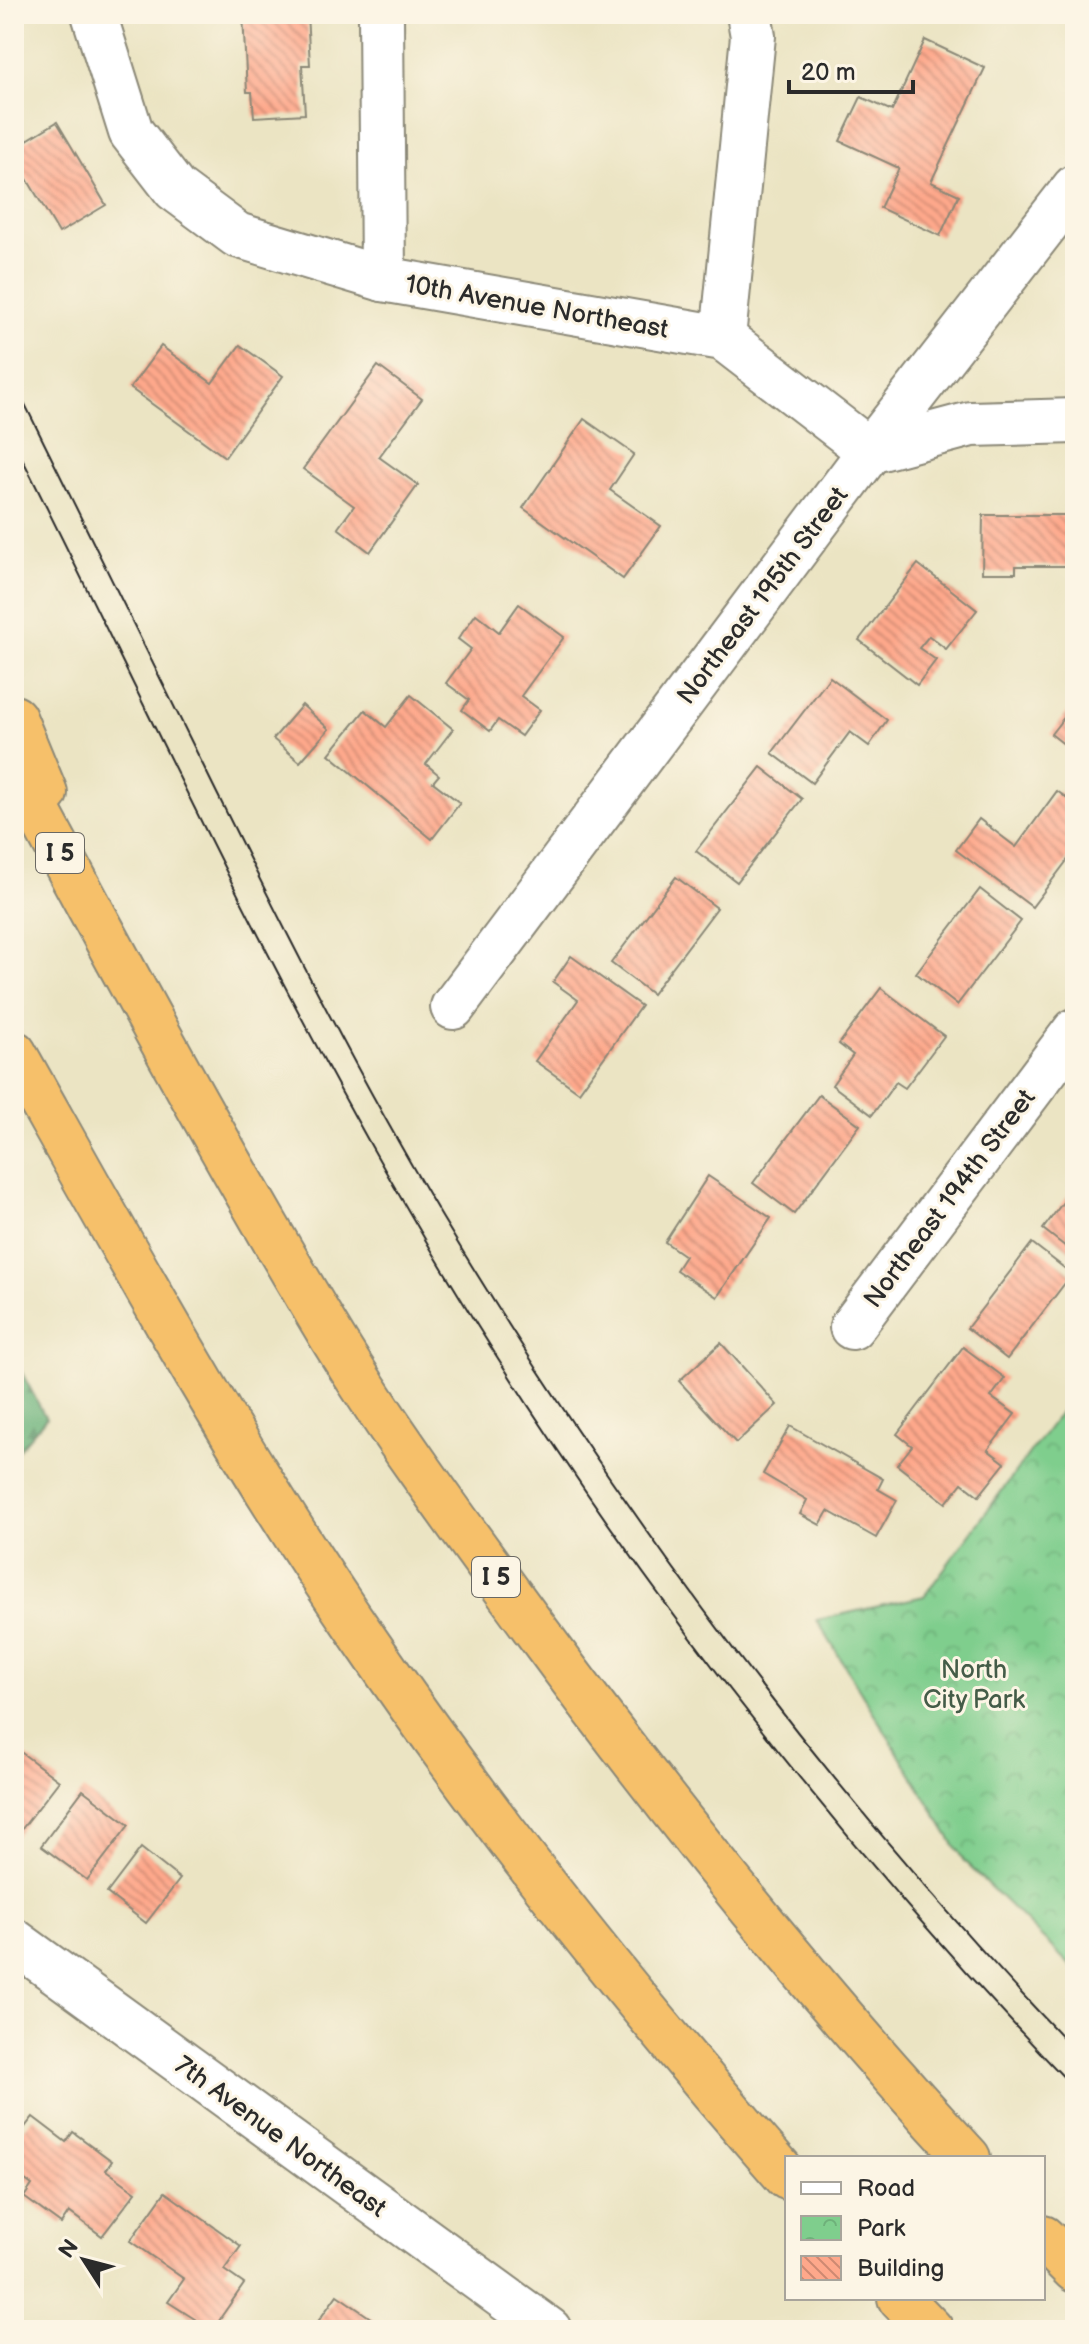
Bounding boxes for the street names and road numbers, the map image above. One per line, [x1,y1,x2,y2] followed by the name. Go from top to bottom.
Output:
[403,269,671,346] street label: 10th Avenue Northeast
[671,481,855,711] street label: Northeast 195th Street
[36,833,84,873] road number: I 5
[858,1084,1042,1314] street label: Northeast 194th Street
[472,1557,520,1597] road number: I 5
[168,2050,392,2224] street label: 7th Avenue Northeast

